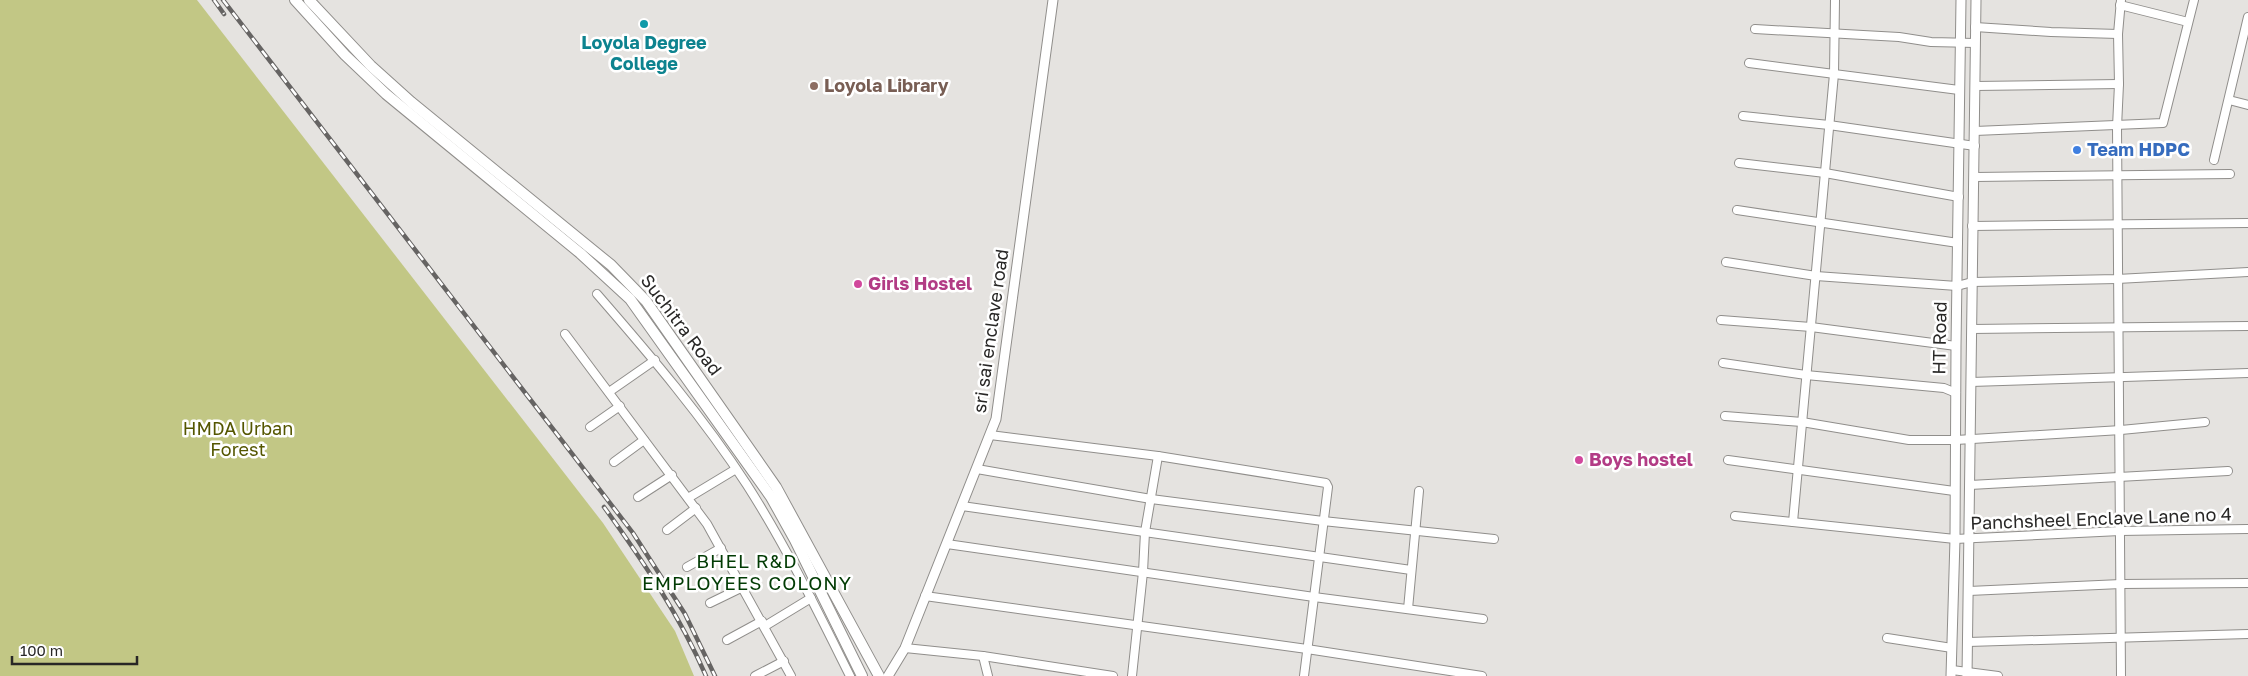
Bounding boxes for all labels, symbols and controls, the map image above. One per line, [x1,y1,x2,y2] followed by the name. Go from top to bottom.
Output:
[638,18,650,30] marker: Loyola Degree College
[581,31,707,74] place label: Loyola Degree College
[824,74,949,96] place label: Loyola Library
[808,80,820,92] marker: Loyola Library
[2087,138,2190,160] place label: Team HDPC
[2071,144,2083,156] marker: Team HDPC
[968,247,1012,414] street label: sri sai enclave road
[637,269,727,379] street label: Suchitra Road
[868,272,972,294] place label: Girls Hostel
[852,278,864,290] marker: Girls Hostel
[1927,301,1951,375] street label: HT Road
[183,417,293,460] park label: HMDA Urban Forest
[1589,448,1693,470] place label: Boys hostel
[1573,454,1585,466] marker: Boys hostel
[1970,502,2232,534] street label: Panchsheel Enclave Lane no 4
[642,549,852,594] district label: BHEL R&D EMPLOYEES COLONY
[12,634,138,666] scale bar
[20,641,63,659] text: 100 m

